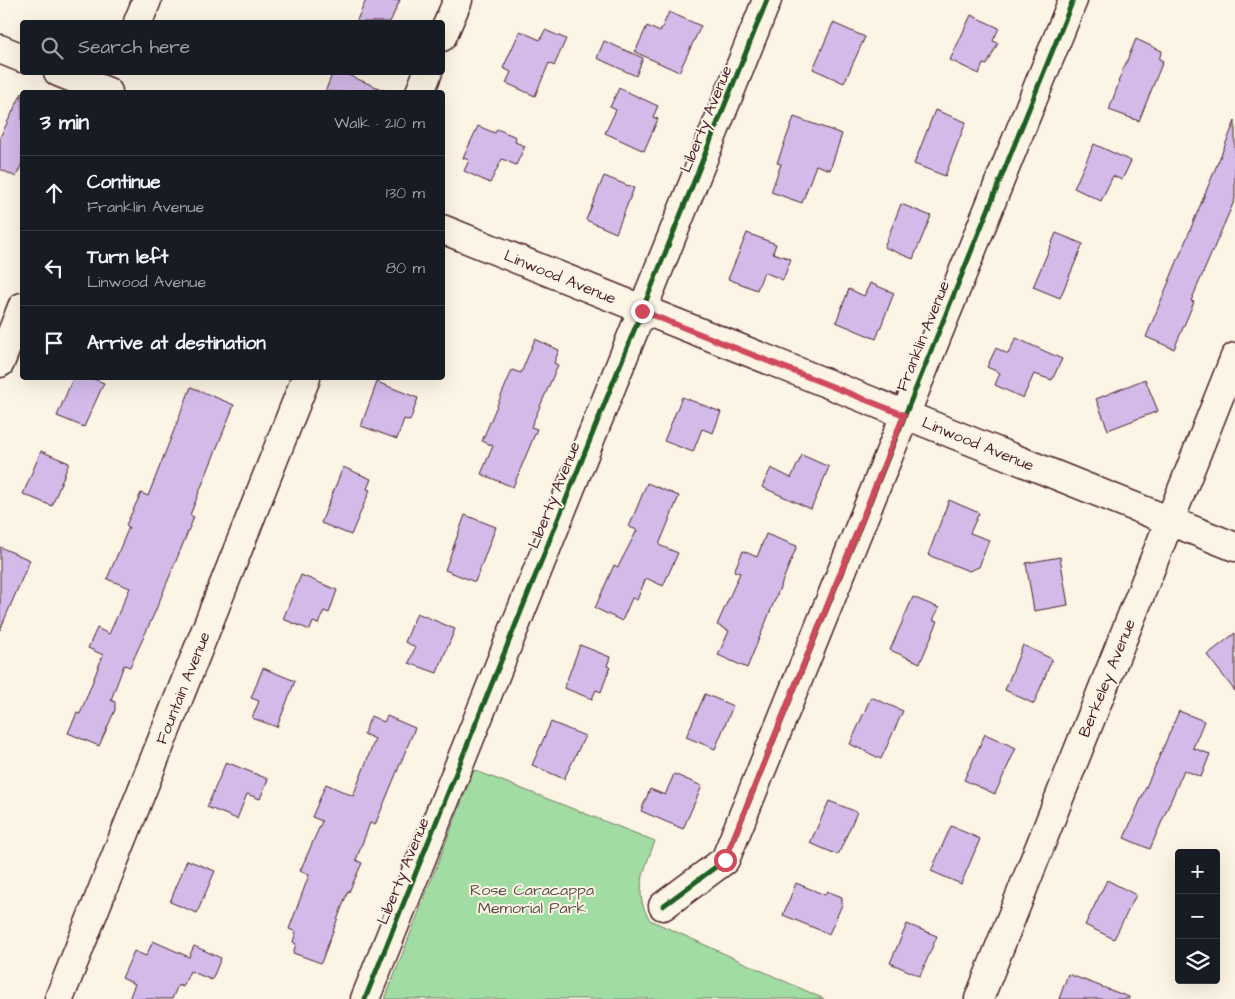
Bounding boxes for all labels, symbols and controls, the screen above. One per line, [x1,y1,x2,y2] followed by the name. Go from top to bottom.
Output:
[20,20,445,75] search box
[38,34,66,62] icon: search
[78,34,190,61] text: Search here
[675,62,739,176] street label: Liberty Avenue
[40,108,89,137] text: 3 min
[334,112,425,134] text: Walk · 210 m
[87,169,161,196] text: Continue
[40,179,68,207] icon: ahead
[386,182,425,204] text: 130 m
[87,196,204,218] text: Franklin Avenue
[87,244,168,271] text: Turn left
[501,245,620,310] street label: Linwood Avenue
[40,254,68,282] icon: left
[386,257,425,279] text: 80 m
[87,271,206,293] text: Linwood Avenue
[891,277,955,394] street label: Franklin Avenue
[631,300,654,323] route end
[40,329,68,357] icon: arrive
[87,330,266,357] text: Arrive at destination
[919,412,1038,477] street label: Linwood Avenue
[523,438,587,552] street label: Liberty Avenue
[1073,615,1142,741] street label: Berkeley Avenue
[150,628,216,748] street label: Fountain Avenue
[372,814,436,928] street label: Liberty Avenue
[714,849,737,872] route start
[1175,849,1220,984] map controls
[1175,849,1220,894] button: +
[470,879,594,919] park label: Rose Caracappa Memorial Park
[1175,894,1220,939] button: −
[1175,939,1220,984] button: layers

